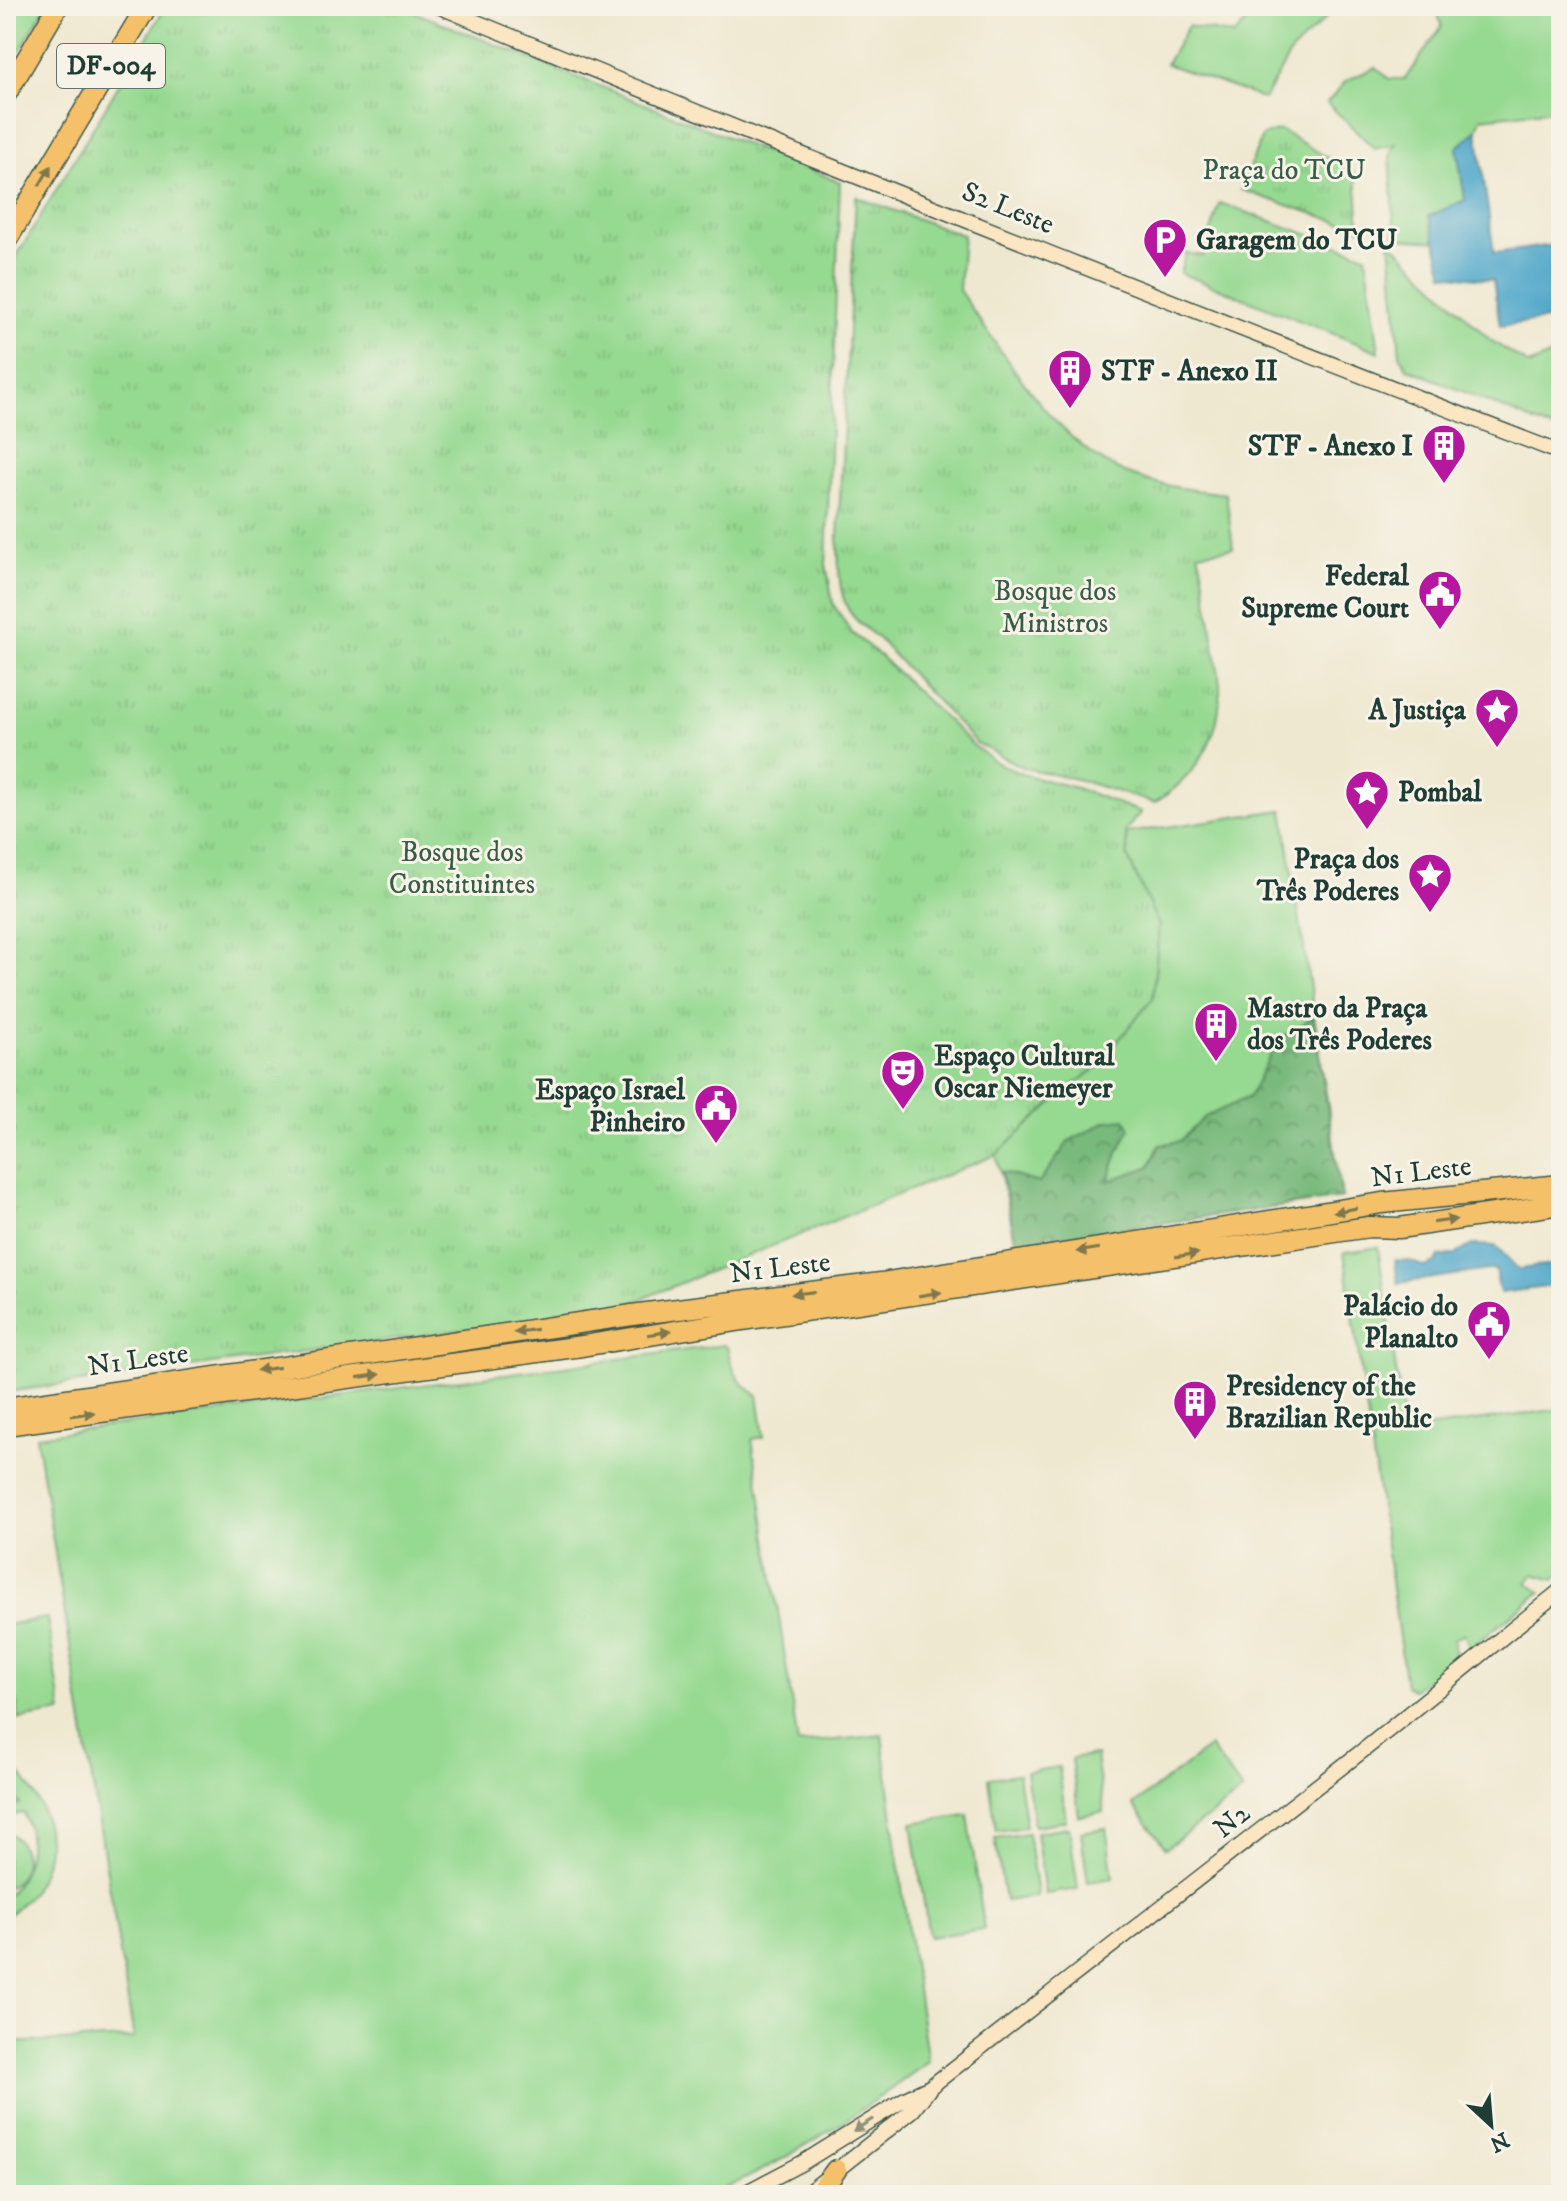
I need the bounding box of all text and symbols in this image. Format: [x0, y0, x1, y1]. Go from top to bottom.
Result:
road number: DF-004 [57, 44, 165, 88]
park label: Praça do TCU [1202, 153, 1366, 188]
one-way arrow [38, 165, 52, 187]
street label: S2 Leste [957, 174, 1059, 242]
parking icon: Garagem do TCU [1141, 216, 1189, 279]
place label: Garagem do TCU [1196, 223, 1397, 258]
building icon: STF - Anexo II [1046, 347, 1094, 410]
place label: STF - Anexo II [1101, 354, 1278, 389]
building icon: STF - Anexo I [1420, 422, 1468, 485]
place label: STF - Anexo I [1248, 429, 1413, 464]
place label: Federal Supreme Court [1241, 559, 1410, 626]
public building icon: Federal Supreme Court [1416, 568, 1464, 631]
park label: Bosque dos Ministros [994, 574, 1116, 641]
place icon: A Justiça [1473, 686, 1521, 749]
place label: A Justiça [1368, 693, 1467, 728]
place icon: Pombal [1343, 768, 1391, 831]
place label: Pombal [1398, 775, 1482, 810]
park label: Bosque dos Constituintes [389, 835, 535, 902]
place label: Praça dos Três Poderes [1256, 842, 1400, 909]
place icon: Praça dos Três Poderes [1406, 851, 1454, 914]
place label: Mastro da Praça dos Três Poderes [1247, 991, 1433, 1058]
building icon: Mastro da Praça dos Três Poderes [1192, 1000, 1240, 1063]
place label: Espaço Cultural Oscar Niemeyer [934, 1039, 1115, 1106]
theatre icon: Espaço Cultural Oscar Niemeyer [879, 1048, 927, 1111]
place label: Espaço Israel Pinheiro [535, 1073, 686, 1140]
public building icon: Espaço Israel Pinheiro [692, 1082, 740, 1145]
street label: N1 Leste [1369, 1148, 1473, 1196]
one-way arrow [1332, 1204, 1357, 1217]
one-way arrow [1433, 1214, 1458, 1227]
street label: N1 Leste [728, 1244, 832, 1292]
one-way arrow [1075, 1245, 1100, 1257]
one-way arrow [1175, 1248, 1200, 1261]
one-way arrow [791, 1287, 816, 1300]
one-way arrow [918, 1287, 943, 1299]
place label: Palácio do Planalto [1343, 1289, 1458, 1356]
public building icon: Palácio do Planalto [1465, 1298, 1513, 1361]
one-way arrow [512, 1325, 537, 1338]
one-way arrow [647, 1327, 672, 1339]
street label: N1 Leste [86, 1336, 190, 1384]
one-way arrow [255, 1364, 280, 1376]
one-way arrow [357, 1369, 382, 1382]
place label: Presidency of the Brazilian Republic [1226, 1369, 1432, 1436]
building icon: Presidency of the Brazilian Republic [1171, 1378, 1219, 1441]
one-way arrow [71, 1407, 96, 1420]
street label: N2 [1207, 1796, 1257, 1846]
north arrow [1451, 2085, 1531, 2165]
one-way arrow [852, 2118, 874, 2132]
text: N [1485, 2126, 1513, 2158]

